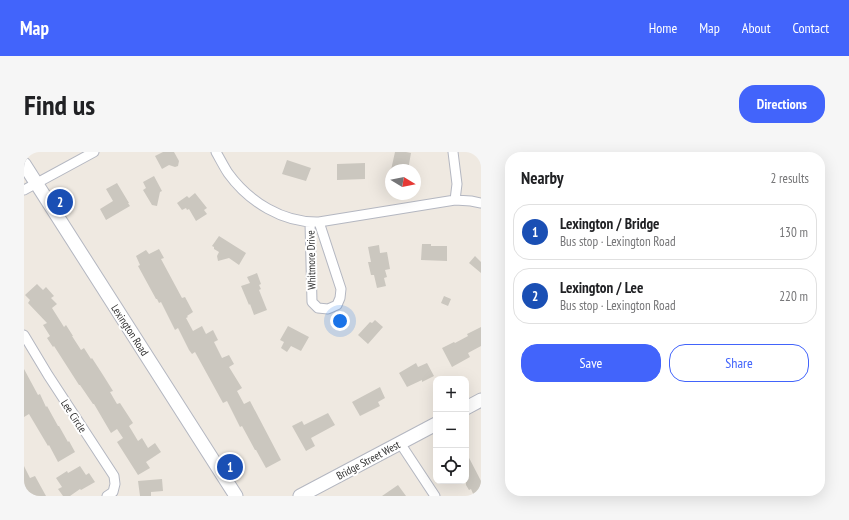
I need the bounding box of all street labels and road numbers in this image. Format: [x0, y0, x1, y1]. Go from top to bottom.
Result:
street label: Whitmore Drive [303, 230, 319, 290]
street label: Lexington Road [108, 302, 152, 359]
street label: Lee Circle [58, 397, 90, 436]
street label: Bridge Street West [334, 437, 402, 483]

